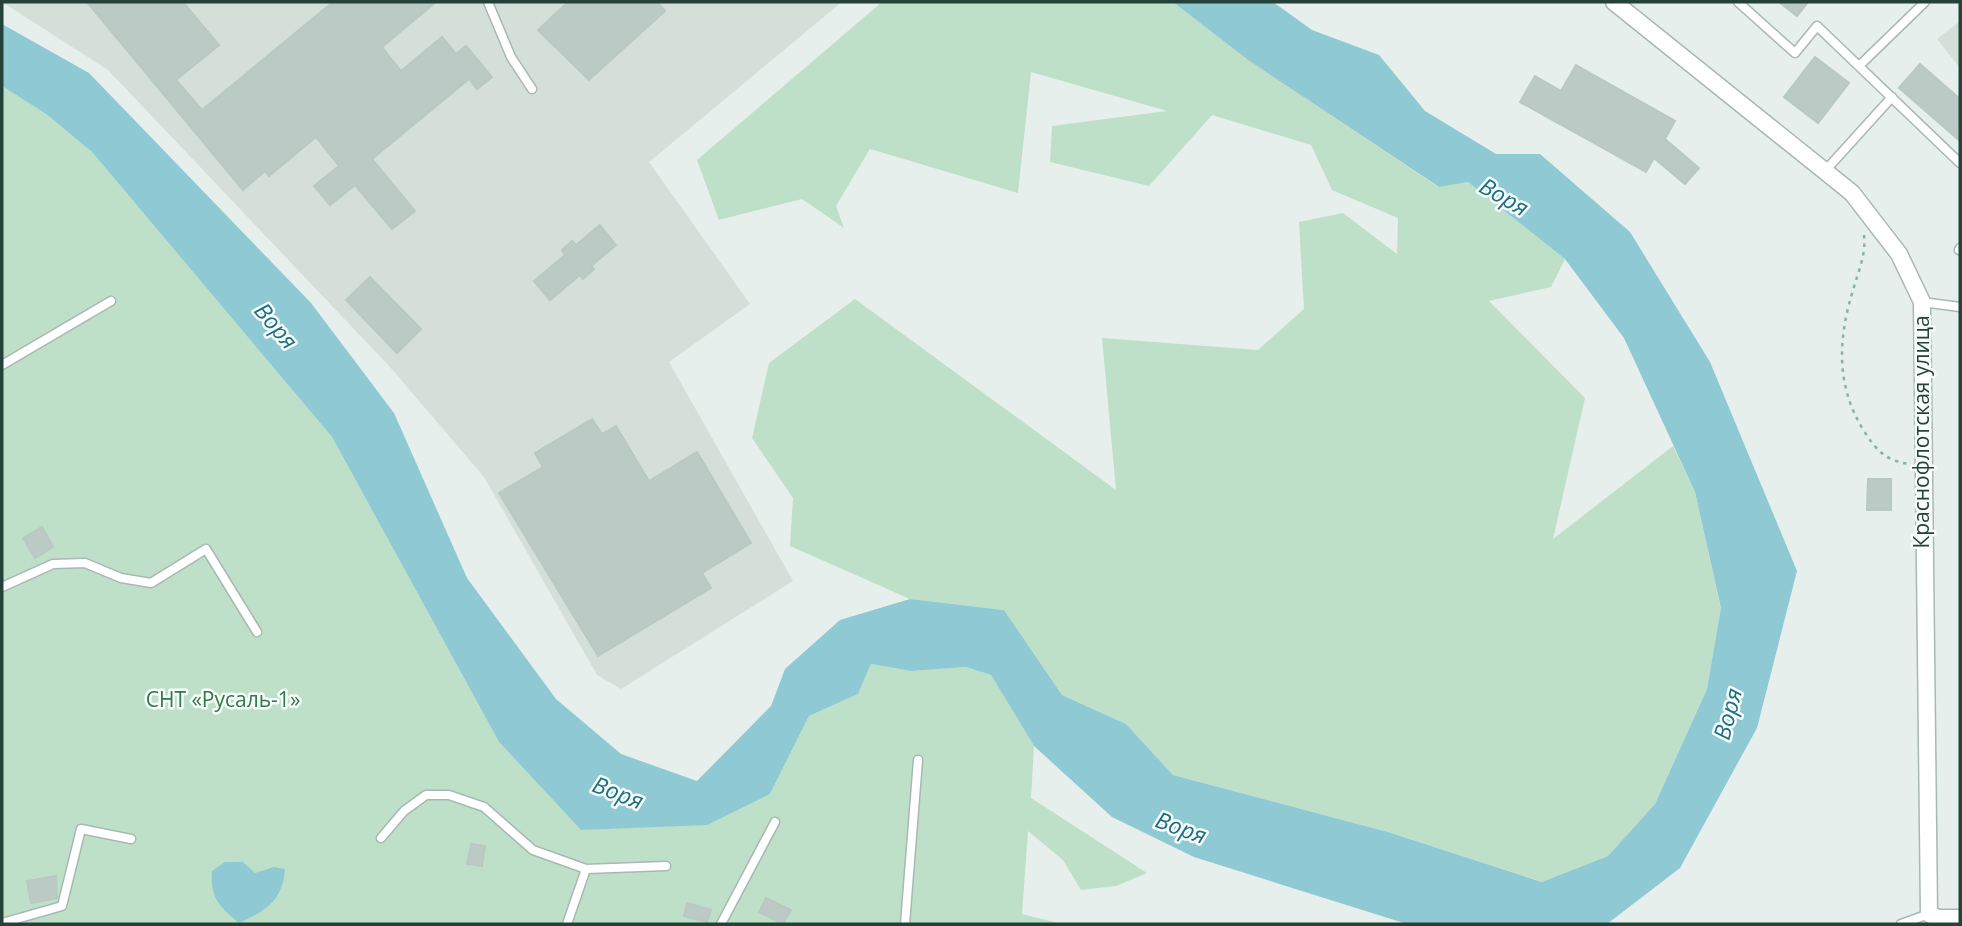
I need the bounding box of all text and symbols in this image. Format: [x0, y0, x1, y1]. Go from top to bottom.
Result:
water label: Воря [1474, 169, 1535, 223]
water label: Воря [248, 295, 306, 356]
street label: Краснофлотская улица [1907, 315, 1935, 549]
water label: Воря [1705, 684, 1749, 743]
park label: СНТ «Русаль-1» [146, 685, 300, 713]
water label: Воря [588, 768, 648, 816]
water label: Воря [1151, 803, 1211, 851]

